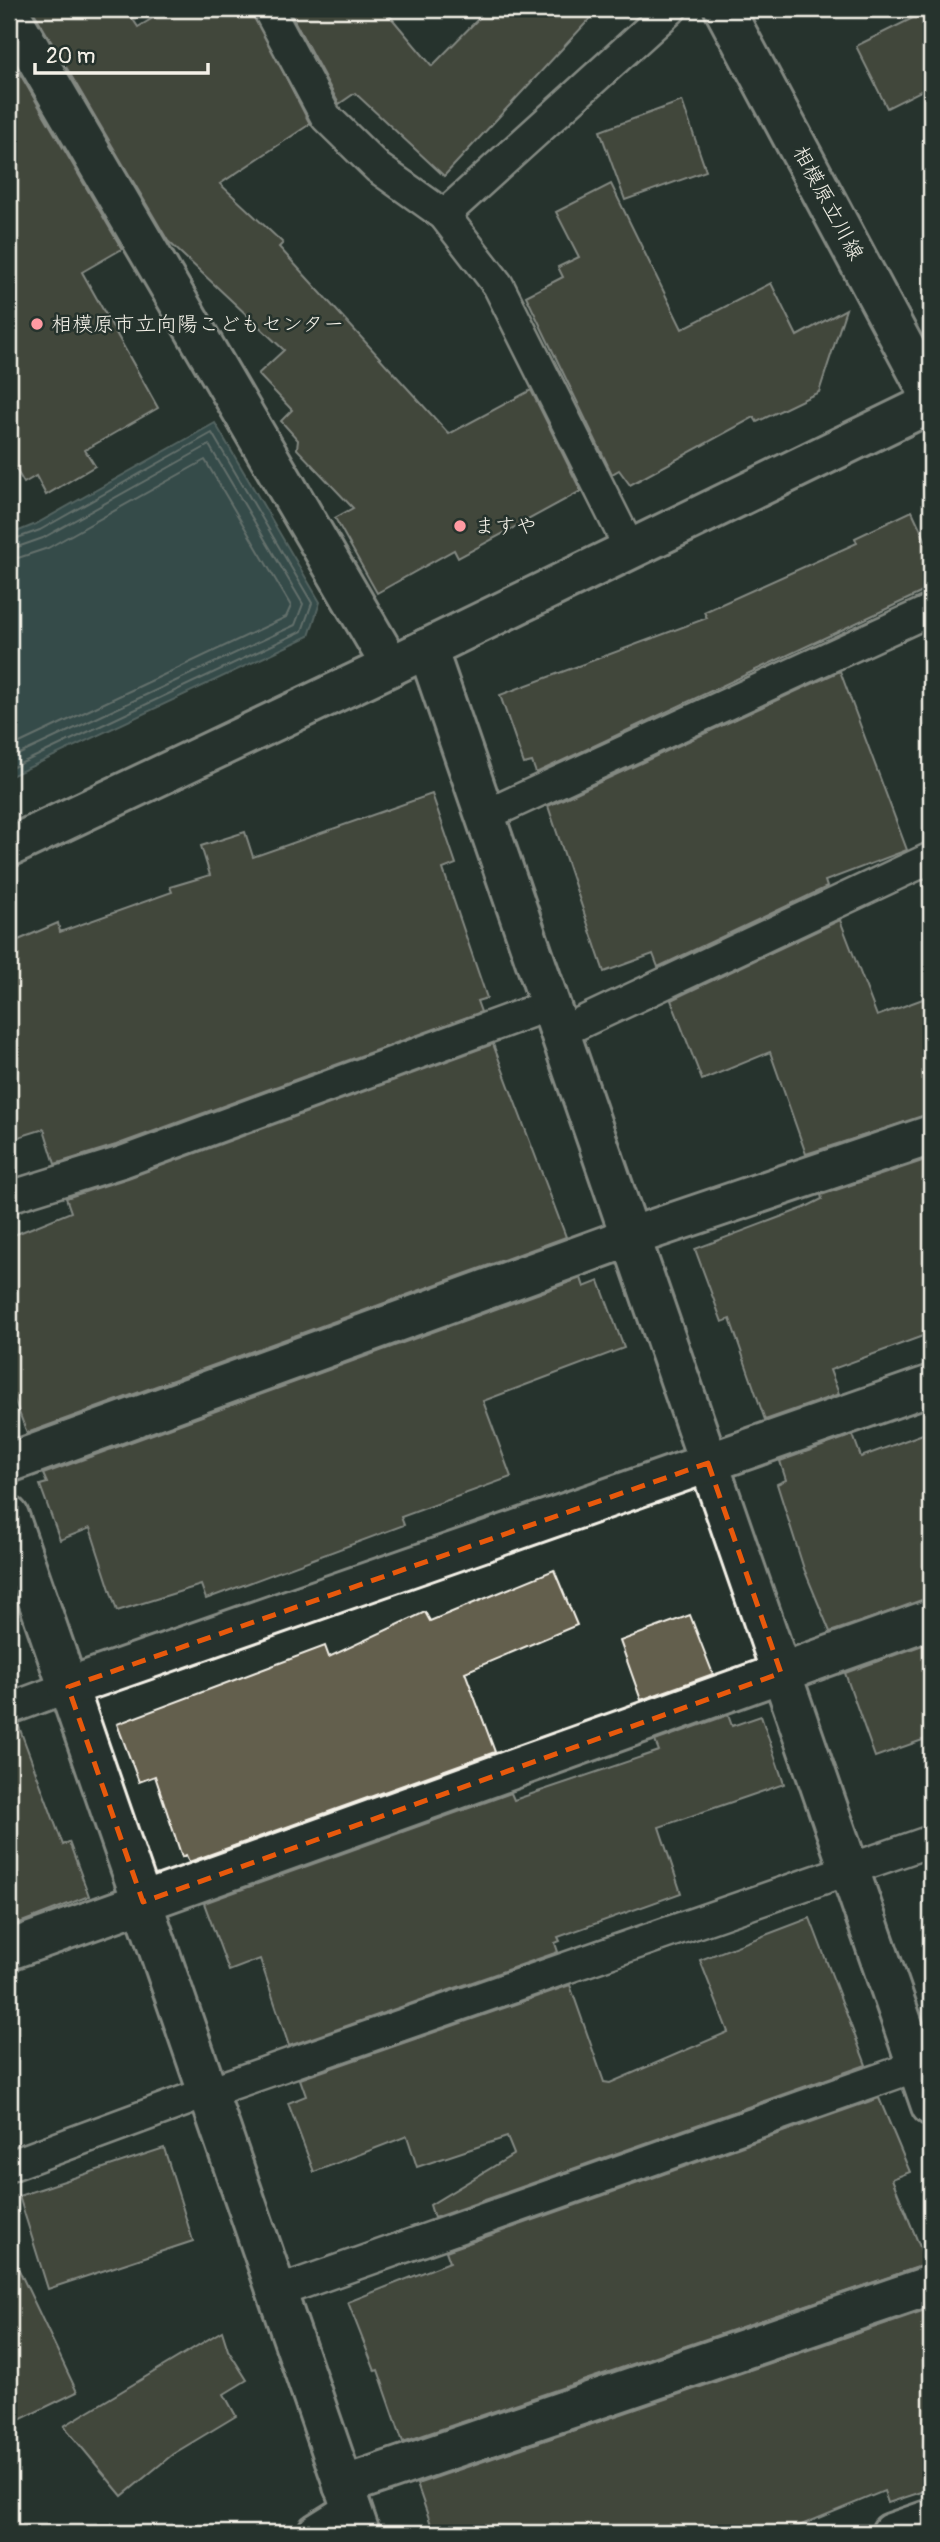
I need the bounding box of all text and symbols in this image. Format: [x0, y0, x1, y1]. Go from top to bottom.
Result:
scale bar [35, 32, 208, 76]
text: 20 m [46, 43, 95, 70]
street label: 相模原立川線 [787, 141, 869, 265]
place label: 相模原市立向陽こどもセンター [51, 311, 344, 338]
marker: 相模原市立向陽こどもセンター [29, 316, 45, 332]
place label: ますや [474, 513, 537, 540]
marker: ますや [452, 518, 468, 534]

